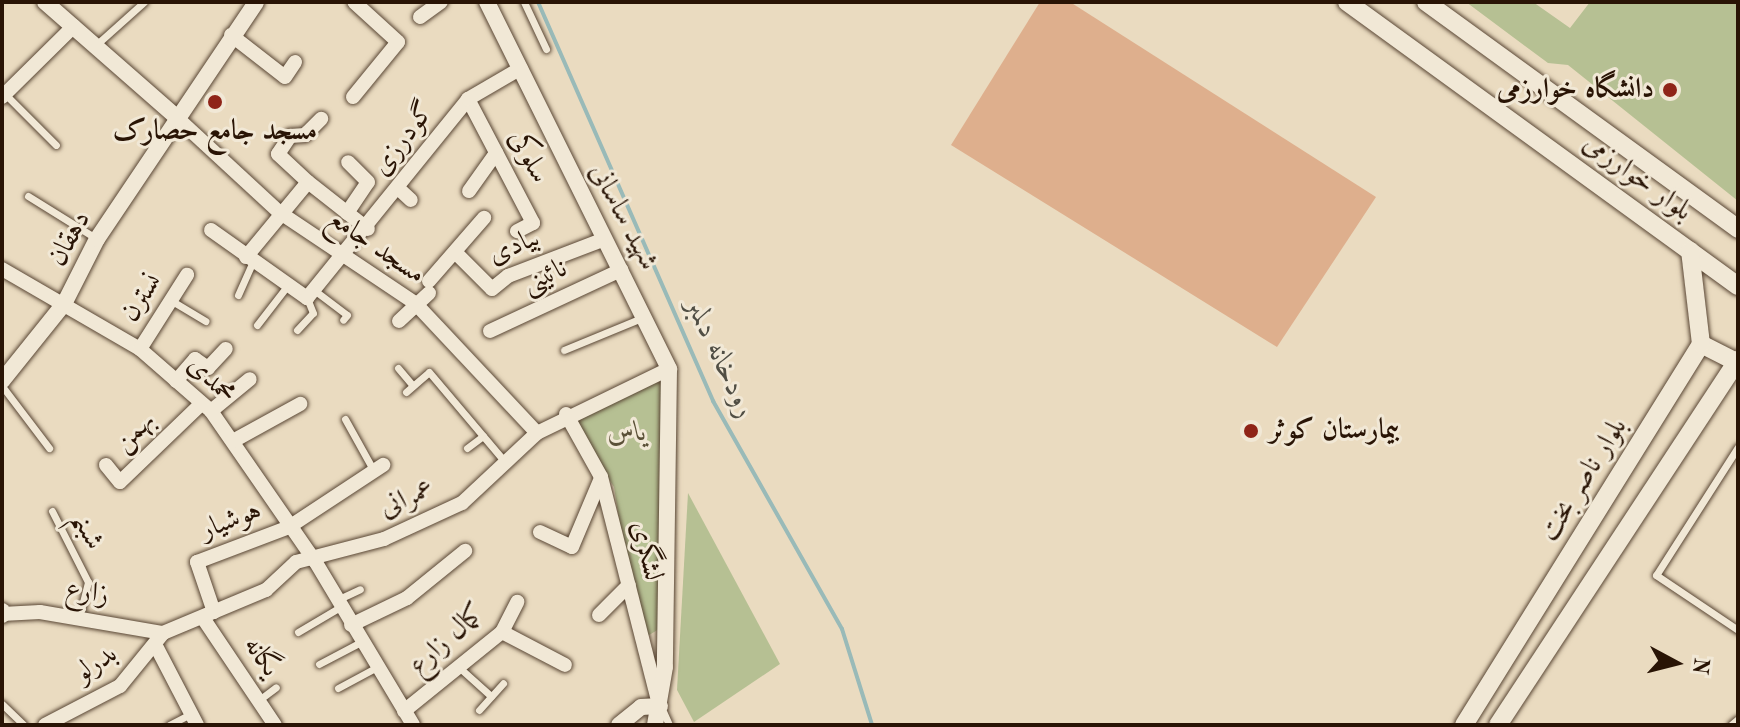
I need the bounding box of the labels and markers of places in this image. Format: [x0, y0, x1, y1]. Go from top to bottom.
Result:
place label: دانشگاه خوارزمی [1497, 73, 1654, 107]
marker: دانشگاه خوارزمی [1661, 81, 1679, 99]
marker: مسجد جامع حصارک [206, 93, 224, 111]
place label: مسجد جامع حصارک [113, 115, 317, 149]
place label: بیمارستان کوثر [1269, 414, 1399, 448]
marker: بیمارستان کوثر [1240, 420, 1262, 442]

